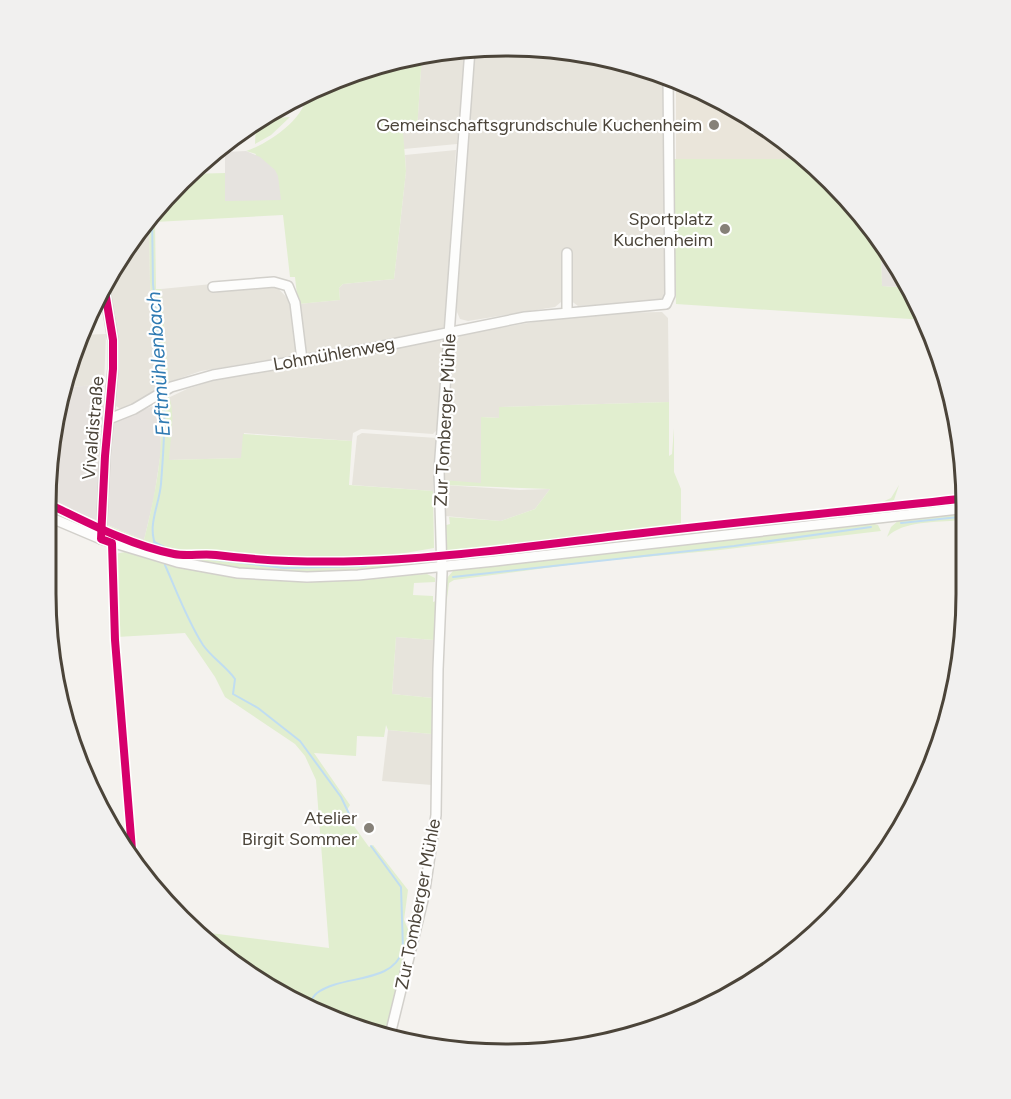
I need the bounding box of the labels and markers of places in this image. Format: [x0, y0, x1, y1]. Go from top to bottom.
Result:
place label: Gemeinschaftsgrundschule Kuchenheim [376, 114, 702, 136]
marker: Gemeinschaftsgrundschule Kuchenheim [707, 118, 721, 132]
place label: Sportplatz Kuchenheim [613, 208, 713, 251]
marker: Sportplatz Kuchenheim [718, 222, 732, 236]
place label: Atelier Birgit Sommer [242, 807, 357, 850]
marker: Atelier Birgit Sommer [362, 821, 376, 835]

